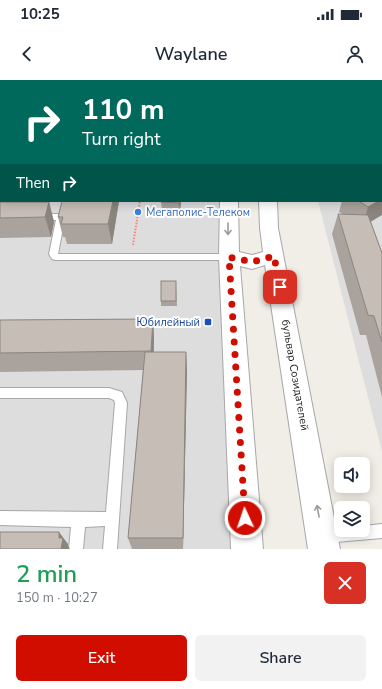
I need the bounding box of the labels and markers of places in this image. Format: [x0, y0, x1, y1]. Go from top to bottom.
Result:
place label: Мегаполис-Телеком [146, 205, 250, 220]
marker: Мегаполис-Телеком [133, 207, 143, 217]
pin [263, 270, 297, 304]
place label: Юбилейный [137, 315, 200, 330]
marker: Юбилейный [203, 317, 213, 327]

